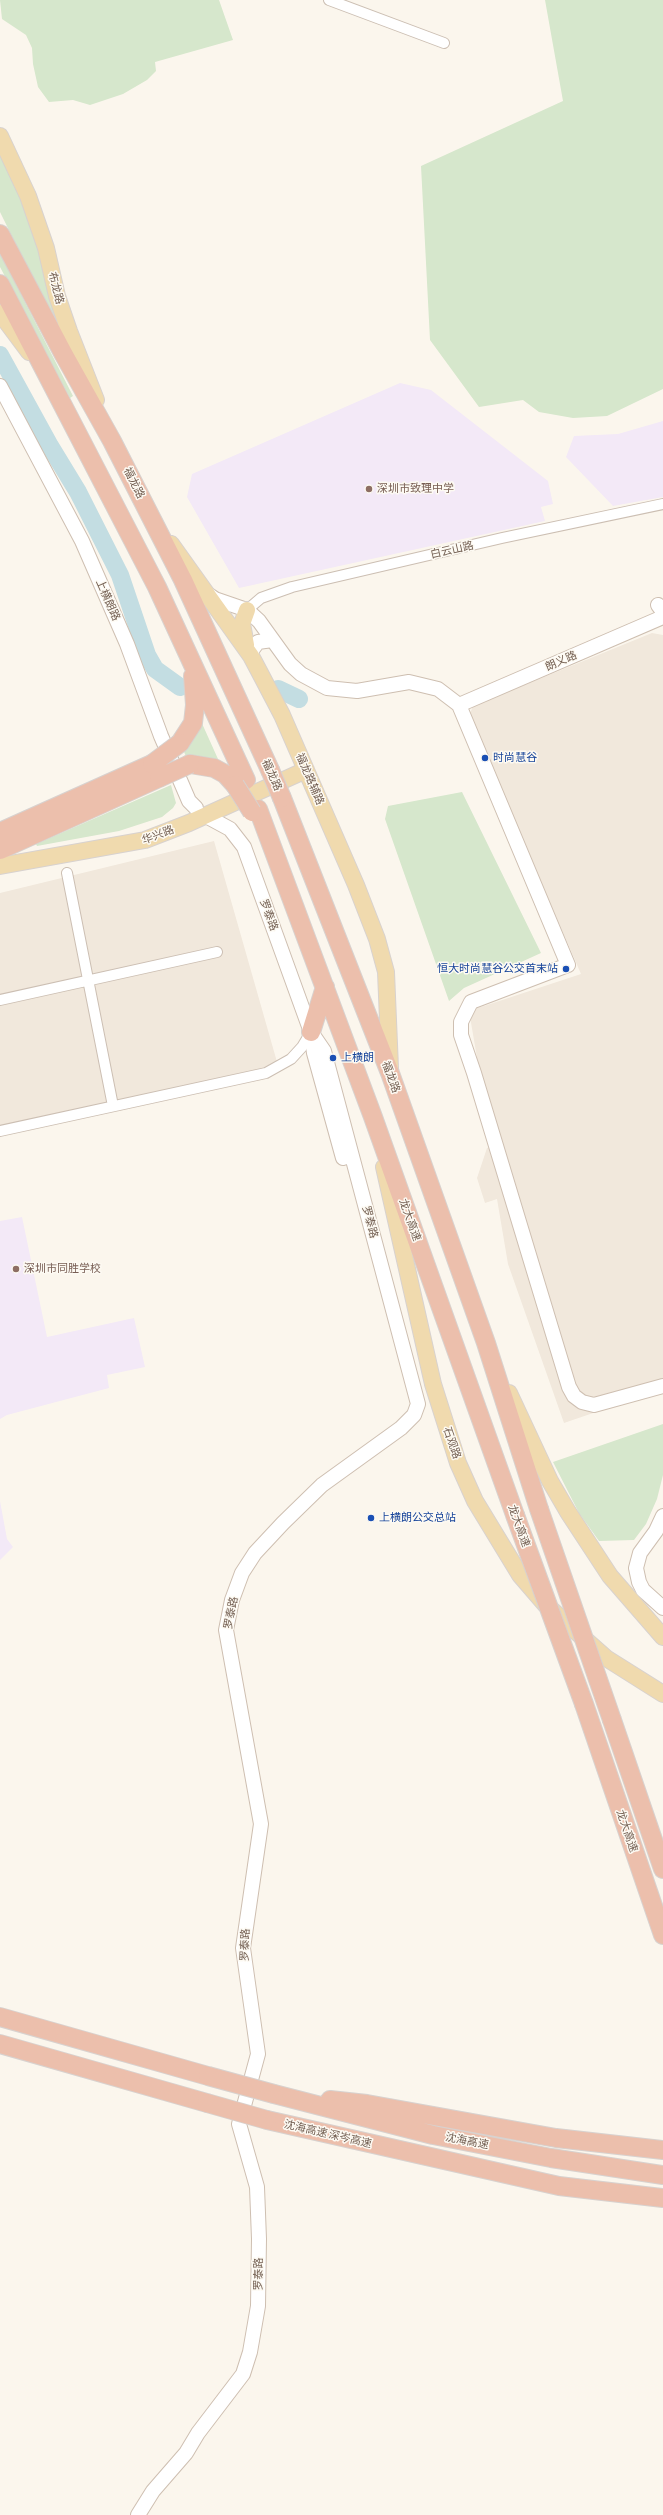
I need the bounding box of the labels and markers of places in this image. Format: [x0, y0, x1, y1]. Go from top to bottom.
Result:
place label: 深圳市致理中学 [377, 482, 454, 496]
marker: 深圳市致理中学 [364, 484, 374, 494]
place label: 时尚慧谷 [493, 751, 537, 765]
marker: 时尚慧谷 [480, 753, 490, 763]
place label: 恒大时尚慧谷公交首末站 [437, 962, 558, 976]
marker: 恒大时尚慧谷公交首末站 [561, 964, 571, 974]
place label: 上横朗 [341, 1051, 374, 1065]
marker: 上横朗 [328, 1053, 338, 1063]
place label: 深圳市同胜学校 [24, 1262, 101, 1276]
marker: 深圳市同胜学校 [11, 1264, 21, 1274]
place label: 上横朗公交总站 [379, 1511, 456, 1525]
marker: 上横朗公交总站 [366, 1513, 376, 1523]

